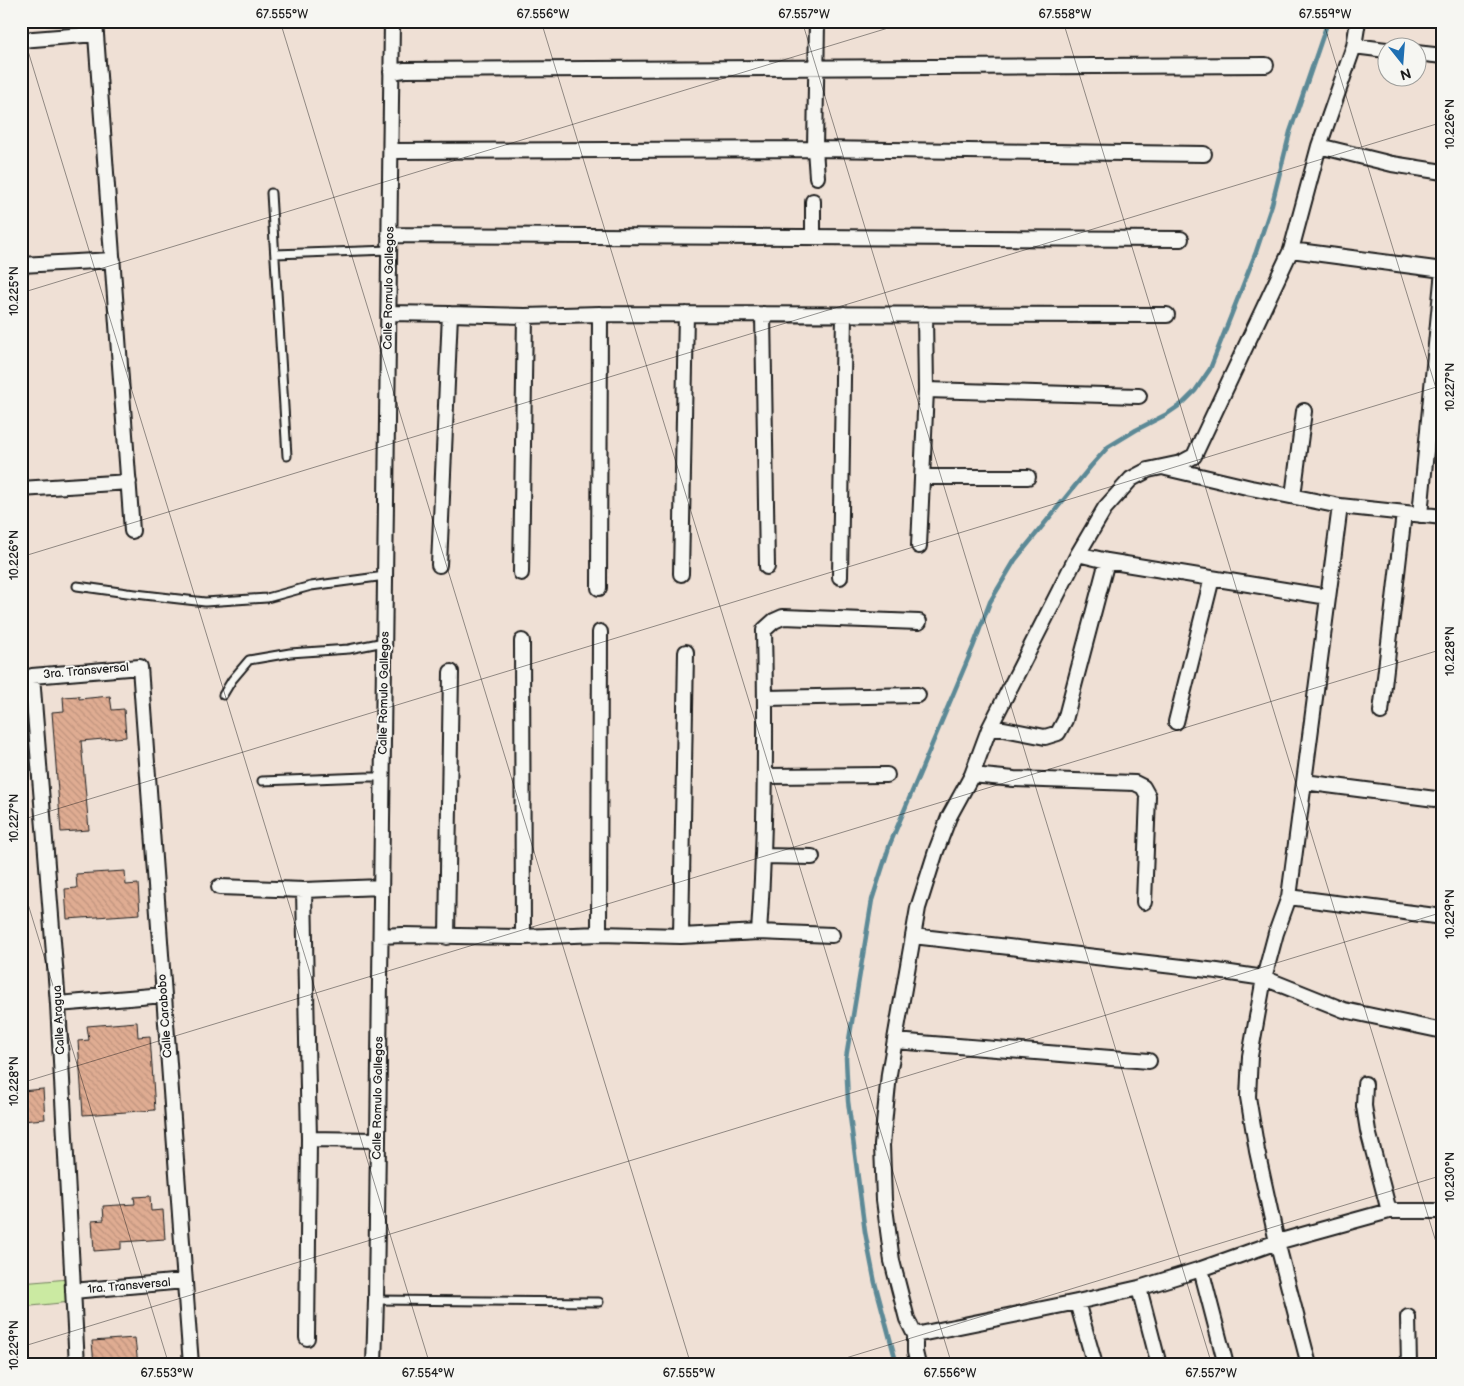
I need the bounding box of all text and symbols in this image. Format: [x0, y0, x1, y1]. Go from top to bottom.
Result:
text: 67.555°W [256, 7, 308, 22]
text: 67.556°W [517, 7, 570, 22]
text: 67.557°W [778, 7, 830, 22]
text: 67.558°W [1039, 7, 1091, 22]
text: 67.559°W [1299, 7, 1351, 22]
north arrow [1376, 38, 1426, 88]
text: N [1398, 64, 1413, 84]
text: 10.226°N [1443, 99, 1458, 149]
street label: Calle Romulo Gallegos [380, 226, 398, 350]
text: 10.225°N [7, 266, 22, 316]
text: 10.227°N [1443, 363, 1458, 411]
text: 10.226°N [7, 530, 22, 580]
text: 10.228°N [1443, 626, 1458, 676]
street label: Calle Romulo Gallegos [375, 631, 393, 755]
street label: 3ra. Transversal [42, 660, 130, 682]
text: 10.227°N [7, 794, 22, 842]
text: 10.229°N [1443, 889, 1458, 939]
street label: Calle Carabobo [155, 973, 175, 1059]
street label: Calle Aragua [50, 985, 68, 1055]
street label: Calle Romulo Gallegos [369, 1036, 387, 1160]
text: 10.228°N [7, 1056, 22, 1106]
text: 10.230°N [1443, 1152, 1458, 1202]
street label: 1ra. Transversal [87, 1275, 171, 1297]
text: 10.229°N [7, 1320, 22, 1370]
text: 67.553°W [141, 1366, 194, 1381]
text: 67.554°W [402, 1366, 454, 1381]
text: 67.555°W [663, 1366, 715, 1381]
text: 67.556°W [924, 1366, 977, 1381]
text: 67.557°W [1185, 1366, 1237, 1381]

